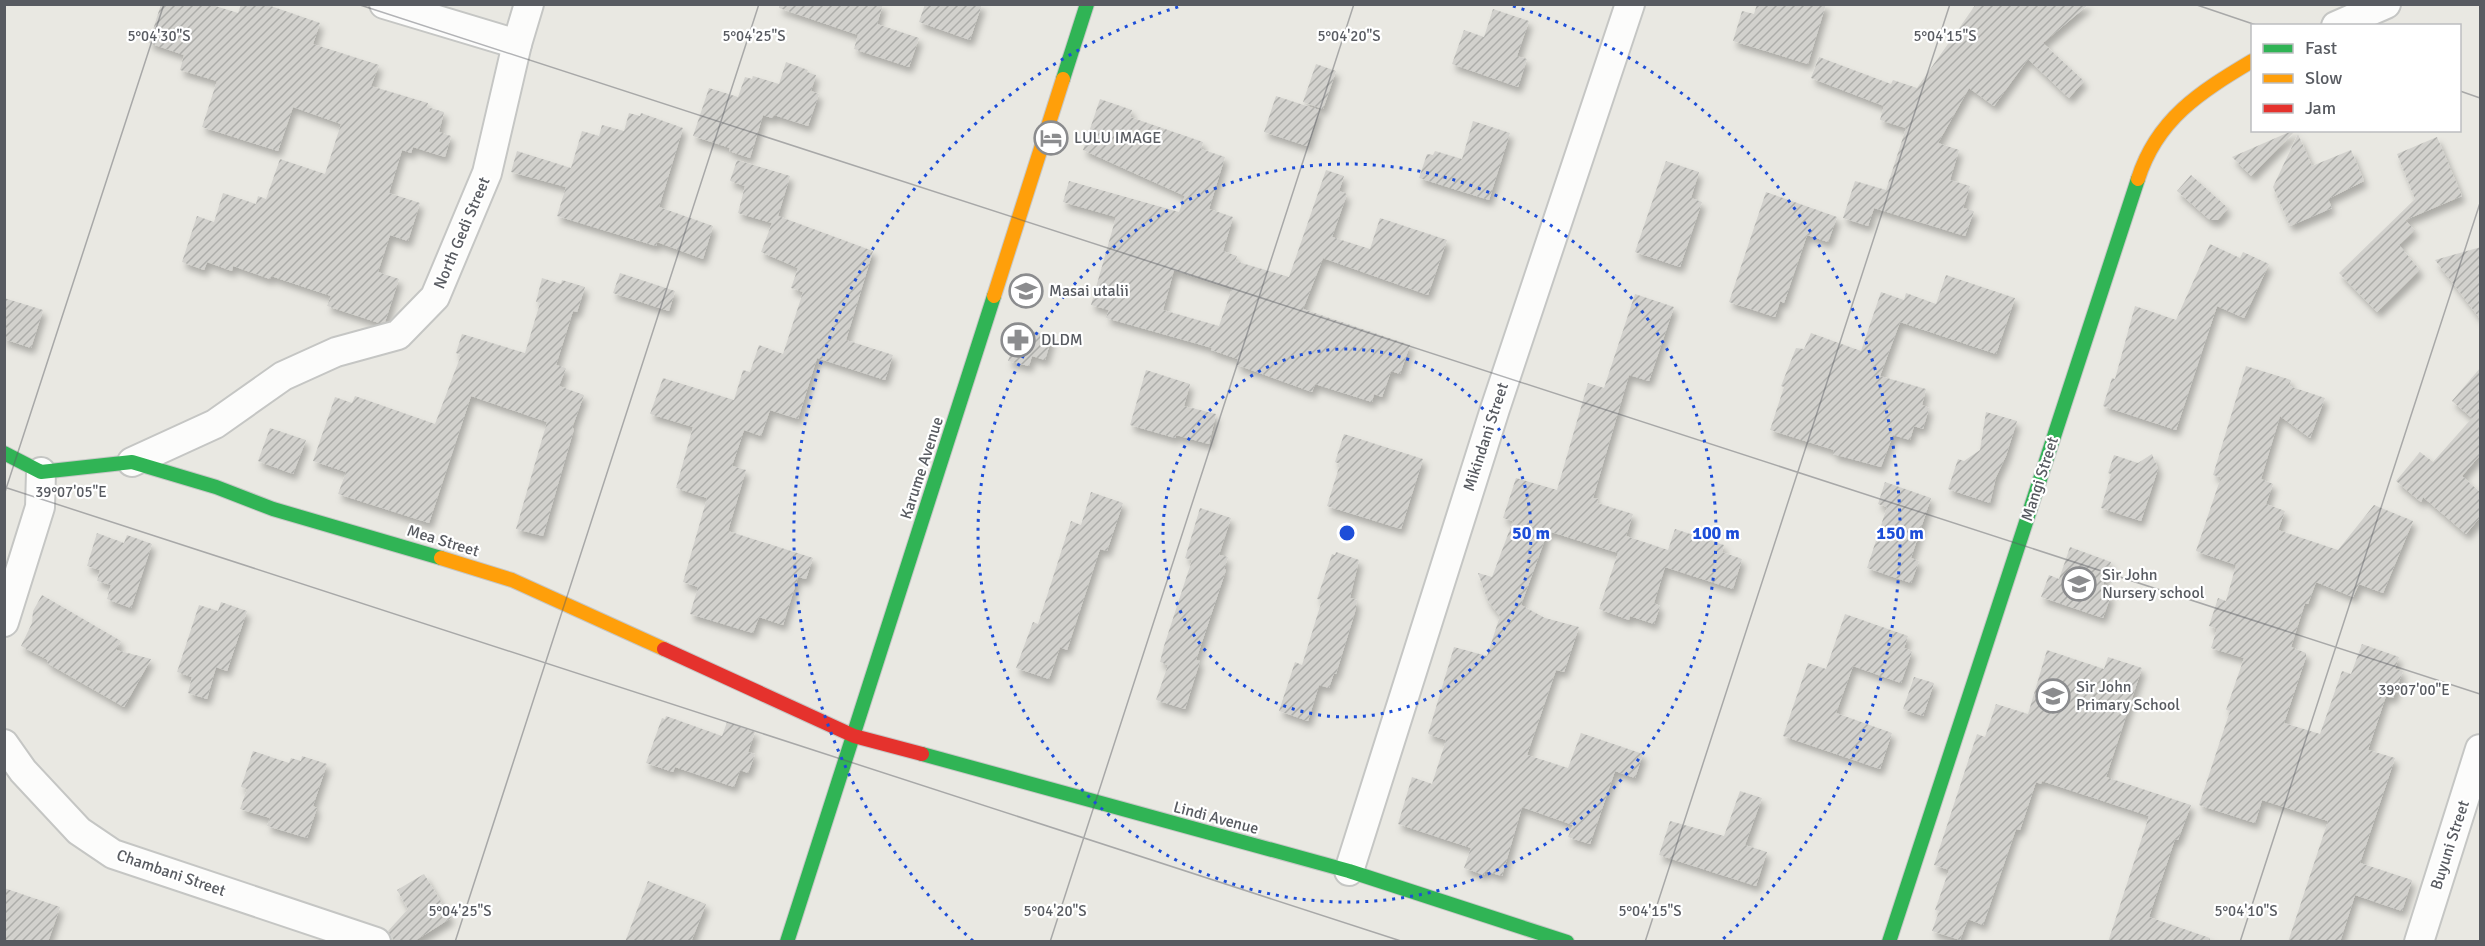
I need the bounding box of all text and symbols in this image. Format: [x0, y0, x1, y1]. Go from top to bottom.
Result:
legend [2251, 24, 2461, 132]
text: 5°04'30"S [127, 27, 191, 45]
text: 5°04'25"S [722, 27, 786, 45]
text: 5°04'20"S [1317, 27, 1381, 45]
text: 5°04'15"S [1913, 27, 1977, 45]
text: Fast [2305, 37, 2337, 59]
text: Slow [2305, 67, 2342, 89]
text: Jam [2305, 97, 2336, 119]
hotel icon: LULU IMAGE [1033, 120, 1069, 156]
place label: LULU IMAGE [1074, 128, 1161, 148]
street label: North Gedi Street [429, 174, 495, 292]
school or university icon: Masai utalii [1008, 273, 1044, 309]
place label: Masai utalii [1049, 281, 1129, 301]
pharmacy icon: DLDM [1000, 322, 1036, 358]
place label: DLDM [1041, 330, 1083, 350]
street label: Mikindani Street [1459, 380, 1513, 494]
street label: Karume Avenue [896, 414, 948, 522]
street label: Mangi Street [2017, 434, 2063, 524]
text: 39°07'05"E [35, 483, 107, 501]
street label: Mea Street [405, 521, 482, 562]
text: 50 m [1512, 522, 1550, 544]
text: 100 m [1692, 522, 1740, 544]
text: 150 m [1876, 522, 1924, 544]
centre of rings [1337, 523, 1357, 543]
place label: Sir John Nursery school [2102, 565, 2205, 603]
school or university icon: Sir John Nursery school [2061, 566, 2097, 602]
place label: Sir John Primary School [2076, 677, 2180, 715]
school or university icon: Sir John Primary School [2035, 678, 2071, 714]
text: 39°07'00"E [2378, 681, 2450, 699]
street label: Lindi Avenue [1171, 797, 1261, 839]
street label: Buyuni Street [2426, 797, 2474, 892]
street label: Chambani Street [114, 845, 229, 901]
text: 5°04'25"S [428, 902, 492, 920]
text: 5°04'20"S [1023, 902, 1087, 920]
text: 5°04'15"S [1618, 902, 1682, 920]
text: 5°04'10"S [2214, 902, 2278, 920]

